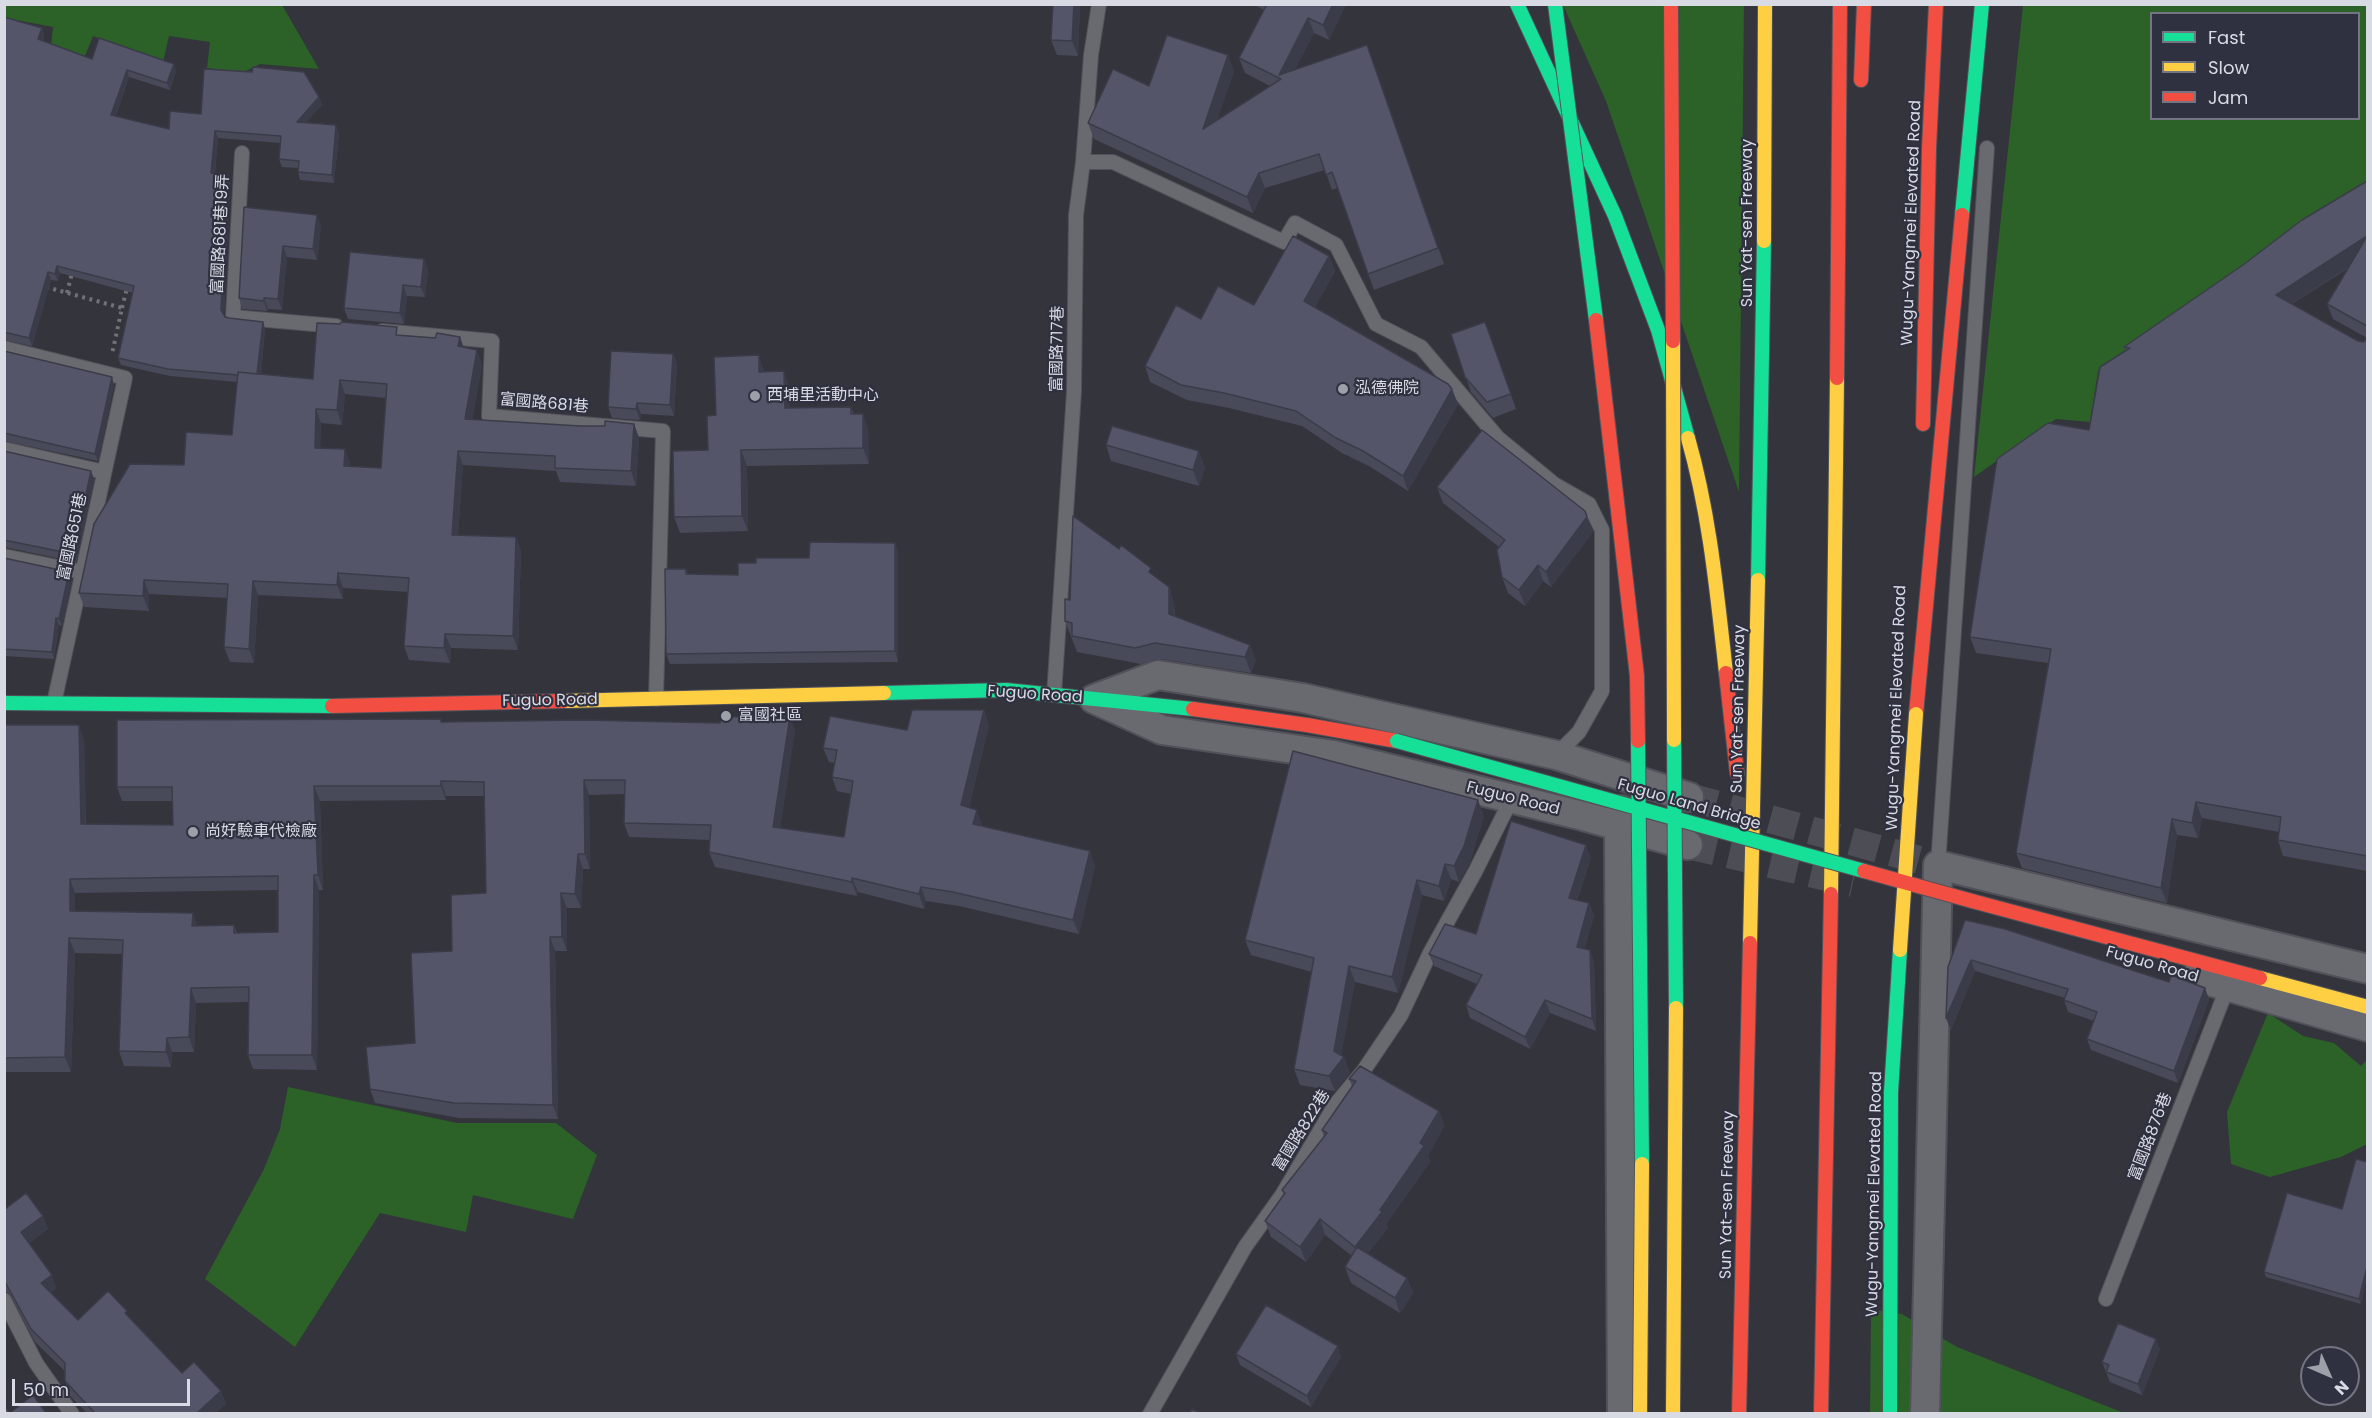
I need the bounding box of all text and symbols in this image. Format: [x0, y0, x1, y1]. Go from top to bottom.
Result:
legend [2150, 12, 2360, 120]
text: Fast [2208, 25, 2245, 50]
text: Slow [2208, 55, 2249, 80]
text: Jam [2208, 85, 2248, 110]
street label: Wugu-Yangmei Elevated Road [1898, 100, 1926, 346]
street label: Sun Yat-sen Freeway [1738, 139, 1758, 307]
street label: 富國路681巷19弄 [208, 173, 234, 295]
street label: 富國路717巷 [1048, 306, 1068, 392]
place label: 泓德佛院 [1355, 379, 1419, 399]
marker: 泓德佛院 [1336, 382, 1350, 396]
place label: 西埔里活動中心 [767, 386, 879, 406]
marker: 西埔里活動中心 [748, 389, 762, 403]
street label: 富國路681巷 [499, 391, 589, 417]
street label: 富國路651巷 [54, 491, 92, 583]
street label: Wugu-Yangmei Elevated Road [1883, 585, 1911, 831]
street label: Sun Yat-sen Freeway [1728, 625, 1750, 793]
street label: Fuguo Road [987, 682, 1083, 708]
street label: Fuguo Road [502, 691, 598, 711]
place label: 富國社區 [738, 706, 802, 726]
marker: 富國社區 [719, 709, 733, 723]
street label: Fuguo Land Bridge [1615, 775, 1763, 835]
street label: Fuguo Road [1464, 778, 1562, 820]
place label: 尚好驗車代檢廠 [205, 822, 317, 842]
marker: 尚好驗車代檢廠 [186, 825, 200, 839]
street label: Fuguo Road [2103, 943, 2201, 987]
street label: Wugu-Yangmei Elevated Road [1863, 1071, 1887, 1317]
street label: 富國路822巷 [1269, 1087, 1335, 1175]
street label: 富國路876巷 [2125, 1090, 2177, 1184]
street label: Sun Yat-sen Freeway [1717, 1111, 1739, 1279]
north arrow [2300, 1346, 2360, 1406]
scale bar [15, 1367, 194, 1405]
text: N [2329, 1375, 2354, 1400]
text: 50 m [23, 1377, 69, 1402]

